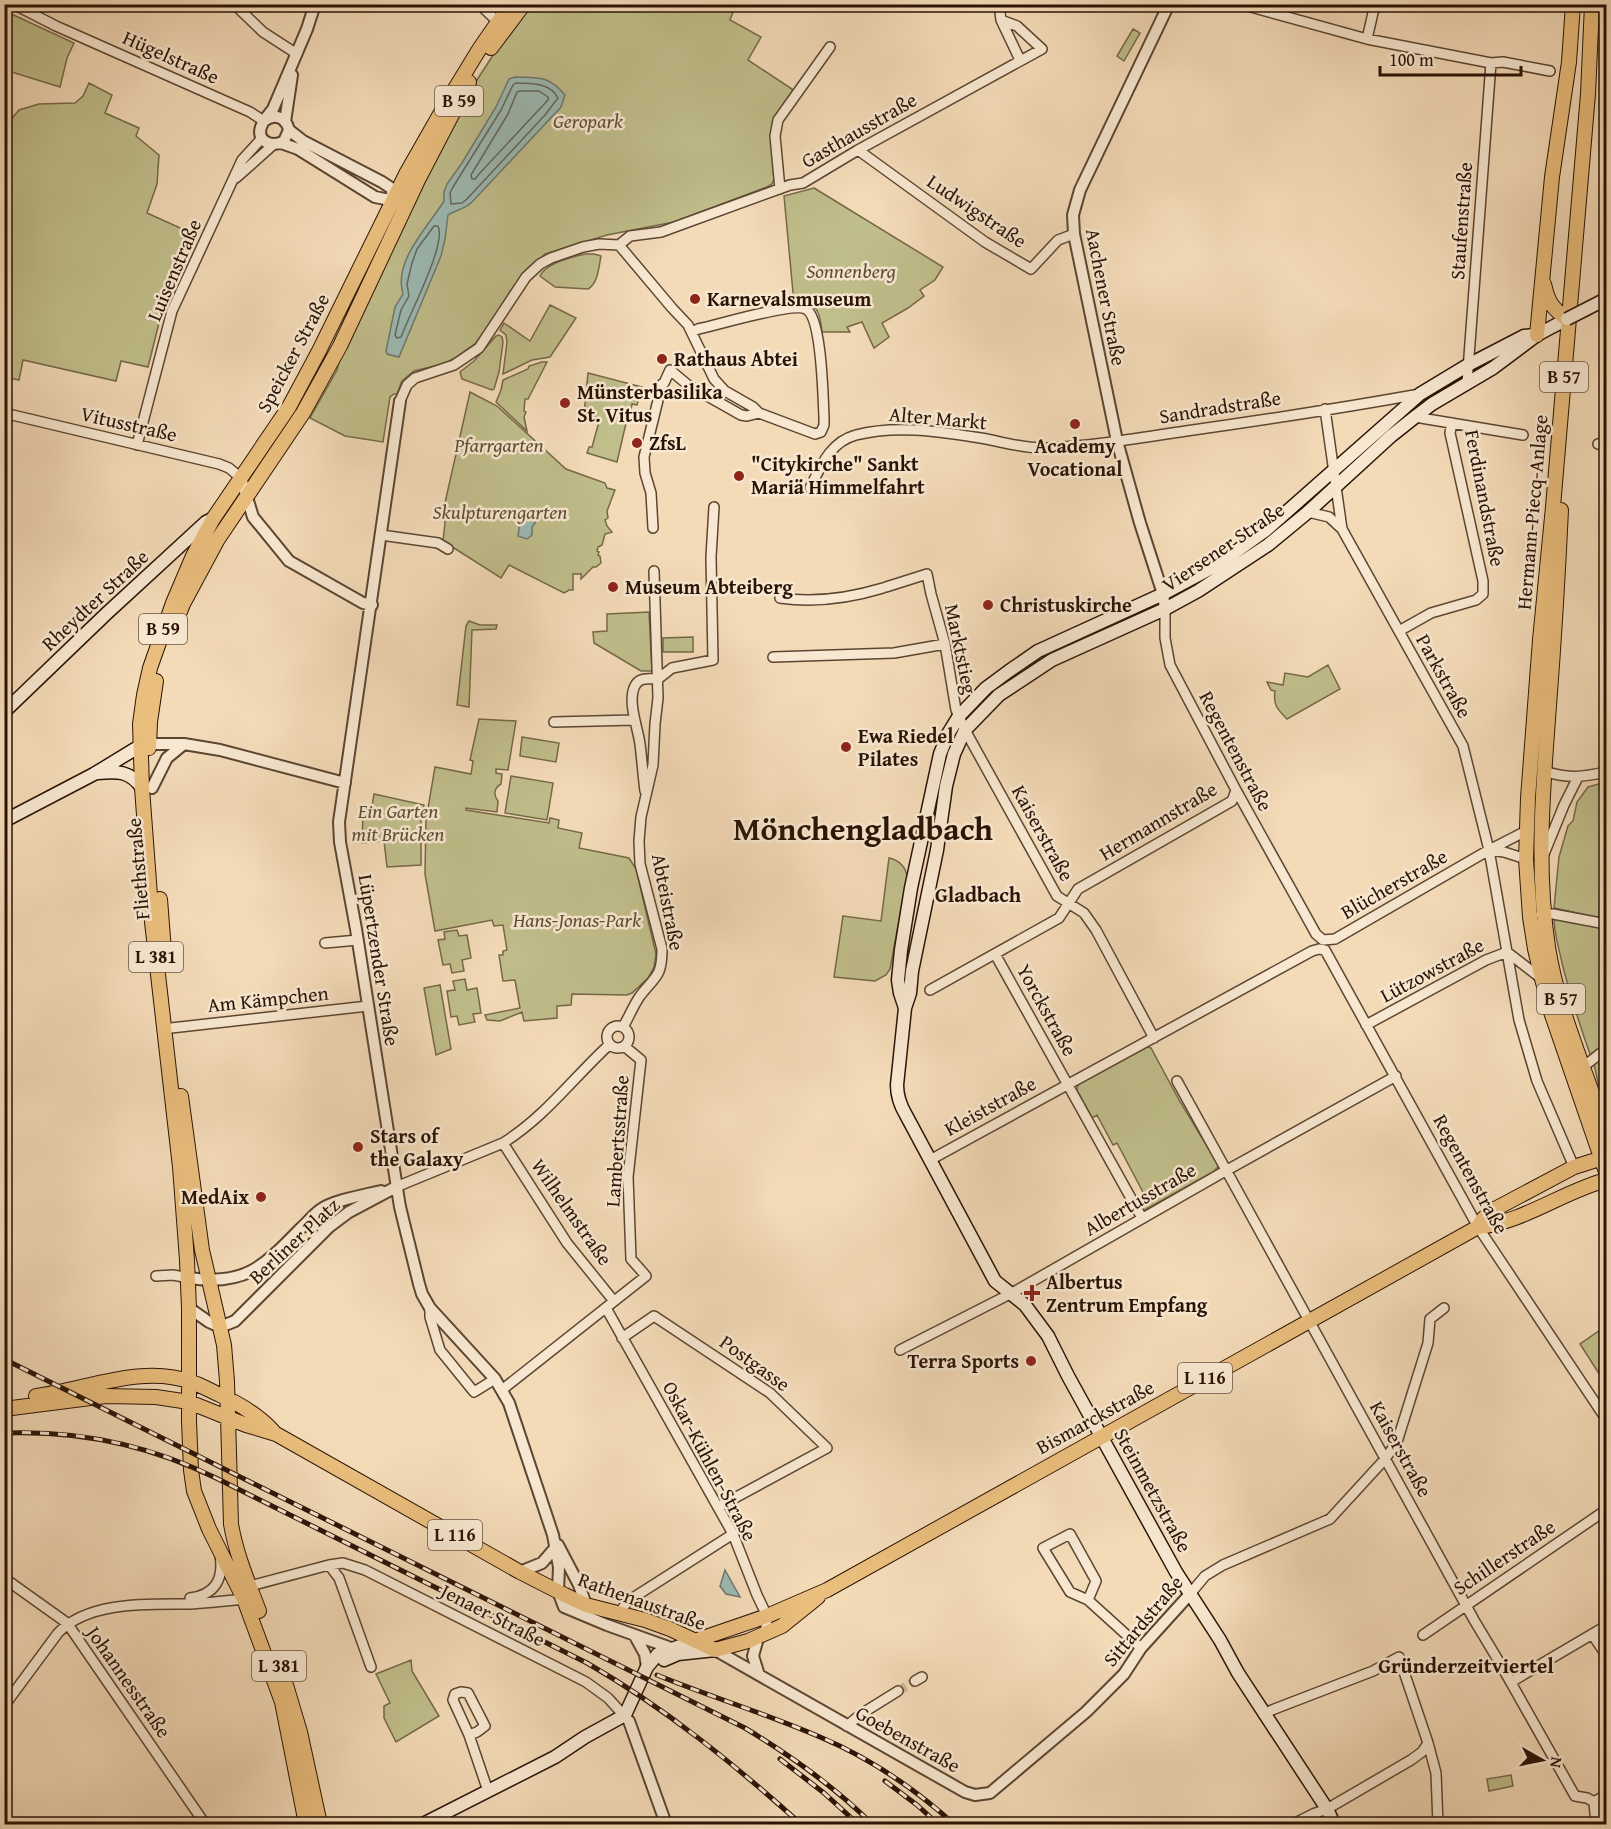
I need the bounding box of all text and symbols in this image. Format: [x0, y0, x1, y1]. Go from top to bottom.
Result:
street label: Hügelstraße [118, 22, 224, 91]
scale bar [1380, 39, 1521, 77]
text: 100 m [1389, 46, 1434, 73]
street label: Gasthausstraße [796, 85, 922, 174]
road number: B 59 [435, 86, 483, 116]
park label: Geropark [553, 106, 624, 135]
street label: Staufenstraße [1442, 161, 1479, 281]
street label: Ludwigstraße [922, 167, 1033, 255]
street label: Luisenstraße [139, 214, 208, 325]
street label: Aachener Straße [1079, 226, 1134, 368]
park label: Sonnenberg [806, 256, 896, 285]
place label: Karnevalsmuseum [707, 284, 871, 313]
street label: Speicker Straße [249, 288, 336, 418]
marker: Karnevalsmuseum [688, 292, 702, 306]
place label: Rathaus Abtei [674, 344, 798, 373]
marker: Rathaus Abtei [655, 352, 669, 366]
road number: B 57 [1540, 362, 1588, 392]
place label: Münsterbasilika St. Vitus [577, 377, 723, 429]
street label: Sandradstraße [1157, 383, 1283, 430]
marker: Münsterbasilika St. Vitus [558, 396, 572, 410]
street label: Vitusstraße [78, 398, 180, 449]
street label: Alter Markt [888, 399, 988, 436]
street label: Hermann-Piecq-Anlage [1509, 413, 1554, 611]
marker: Academy Vocational [1068, 417, 1082, 431]
street label: Ferdinandstraße [1458, 427, 1513, 569]
place label: ZfsL [649, 428, 687, 457]
park label: Pfarrgarten [453, 430, 544, 459]
place label: Academy Vocational [1027, 431, 1123, 483]
marker: ZfsL [630, 436, 644, 450]
place label: "Citykirche" Sankt Mariä Himmelfahrt [751, 449, 925, 501]
marker: "Citykirche" Sankt Mariä Himmelfahrt [732, 469, 746, 483]
street label: Viersener Straße [1156, 495, 1290, 598]
park label: Skulpturengarten [433, 497, 567, 526]
street label: Rheydter Straße [35, 542, 155, 657]
place label: Museum Abteiberg [625, 572, 793, 601]
marker: Museum Abteiberg [606, 580, 620, 594]
place label: Christuskirche [1000, 590, 1132, 619]
marker: Christuskirche [981, 598, 995, 612]
street label: Marktstieg [938, 601, 985, 697]
road number: B 59 [139, 614, 187, 644]
street label: Parkstraße [1409, 628, 1479, 723]
street label: Regentenstraße [1192, 685, 1280, 816]
place label: Ewa Riedel Pilates [858, 721, 953, 773]
marker: Ewa Riedel Pilates [839, 740, 853, 754]
street label: Hermannstraße [1093, 774, 1222, 867]
street label: Kaiserstraße [1005, 779, 1082, 886]
park label: Ein Garten mit Brücken [352, 796, 444, 848]
district label: Mönchengladbach [733, 805, 993, 852]
street label: Fliethstraße [119, 817, 156, 921]
street label: Blücherstraße [1335, 841, 1452, 926]
street label: Abteistraße [645, 851, 692, 953]
street label: Lüpertzender Straße [352, 872, 407, 1048]
district label: Gladbach [935, 879, 1022, 910]
park label: Hans-Jonas-Park [512, 905, 642, 934]
street label: Lützowstraße [1375, 930, 1489, 1009]
road number: L 381 [129, 942, 183, 972]
street label: Yorckstraße [1010, 958, 1085, 1061]
street label: Am Kämpchen [206, 978, 330, 1019]
road number: B 57 [1537, 984, 1585, 1014]
street label: Kleiststraße [939, 1068, 1041, 1143]
street label: Lambertsstraße [597, 1074, 636, 1208]
street label: Regentenstraße [1427, 1109, 1516, 1239]
place label: Stars of the Galaxy [370, 1121, 464, 1173]
marker: Stars of the Galaxy [351, 1140, 365, 1154]
street label: Wilhelmstraße [525, 1152, 620, 1271]
street label: Albertusstraße [1078, 1155, 1201, 1242]
place label: MedAix [181, 1182, 249, 1211]
marker: MedAix [254, 1190, 268, 1204]
street label: Berliner Platz [242, 1191, 346, 1290]
place label: Albertus Zentrum Empfang [1046, 1267, 1208, 1319]
marker: Albertus Zentrum Empfang [1023, 1284, 1041, 1302]
street label: Postgasse [714, 1327, 796, 1398]
place label: Terra Sports [907, 1346, 1019, 1375]
marker: Terra Sports [1024, 1354, 1038, 1368]
road number: L 116 [1178, 1363, 1232, 1393]
street label: Bismarckstraße [1030, 1372, 1159, 1461]
street label: Oskar-Kühlen-Straße [656, 1376, 765, 1546]
street label: Kaiserstraße [1363, 1395, 1440, 1502]
street label: Steinmetzstraße [1107, 1422, 1200, 1557]
street label: Schillerstraße [1447, 1512, 1561, 1602]
road number: L 116 [428, 1520, 482, 1550]
street label: Rathenaustraße [574, 1564, 710, 1637]
street label: Sittardstraße [1096, 1569, 1189, 1673]
street label: Jenaer Straße [433, 1574, 551, 1653]
street label: Johannesstraße [78, 1617, 179, 1744]
district label: Gründerzeitviertel [1378, 1650, 1554, 1681]
road number: L 381 [252, 1651, 306, 1681]
street label: Goebenstraße [850, 1698, 966, 1779]
north arrow [1512, 1730, 1572, 1790]
text: N [1544, 1755, 1570, 1770]

